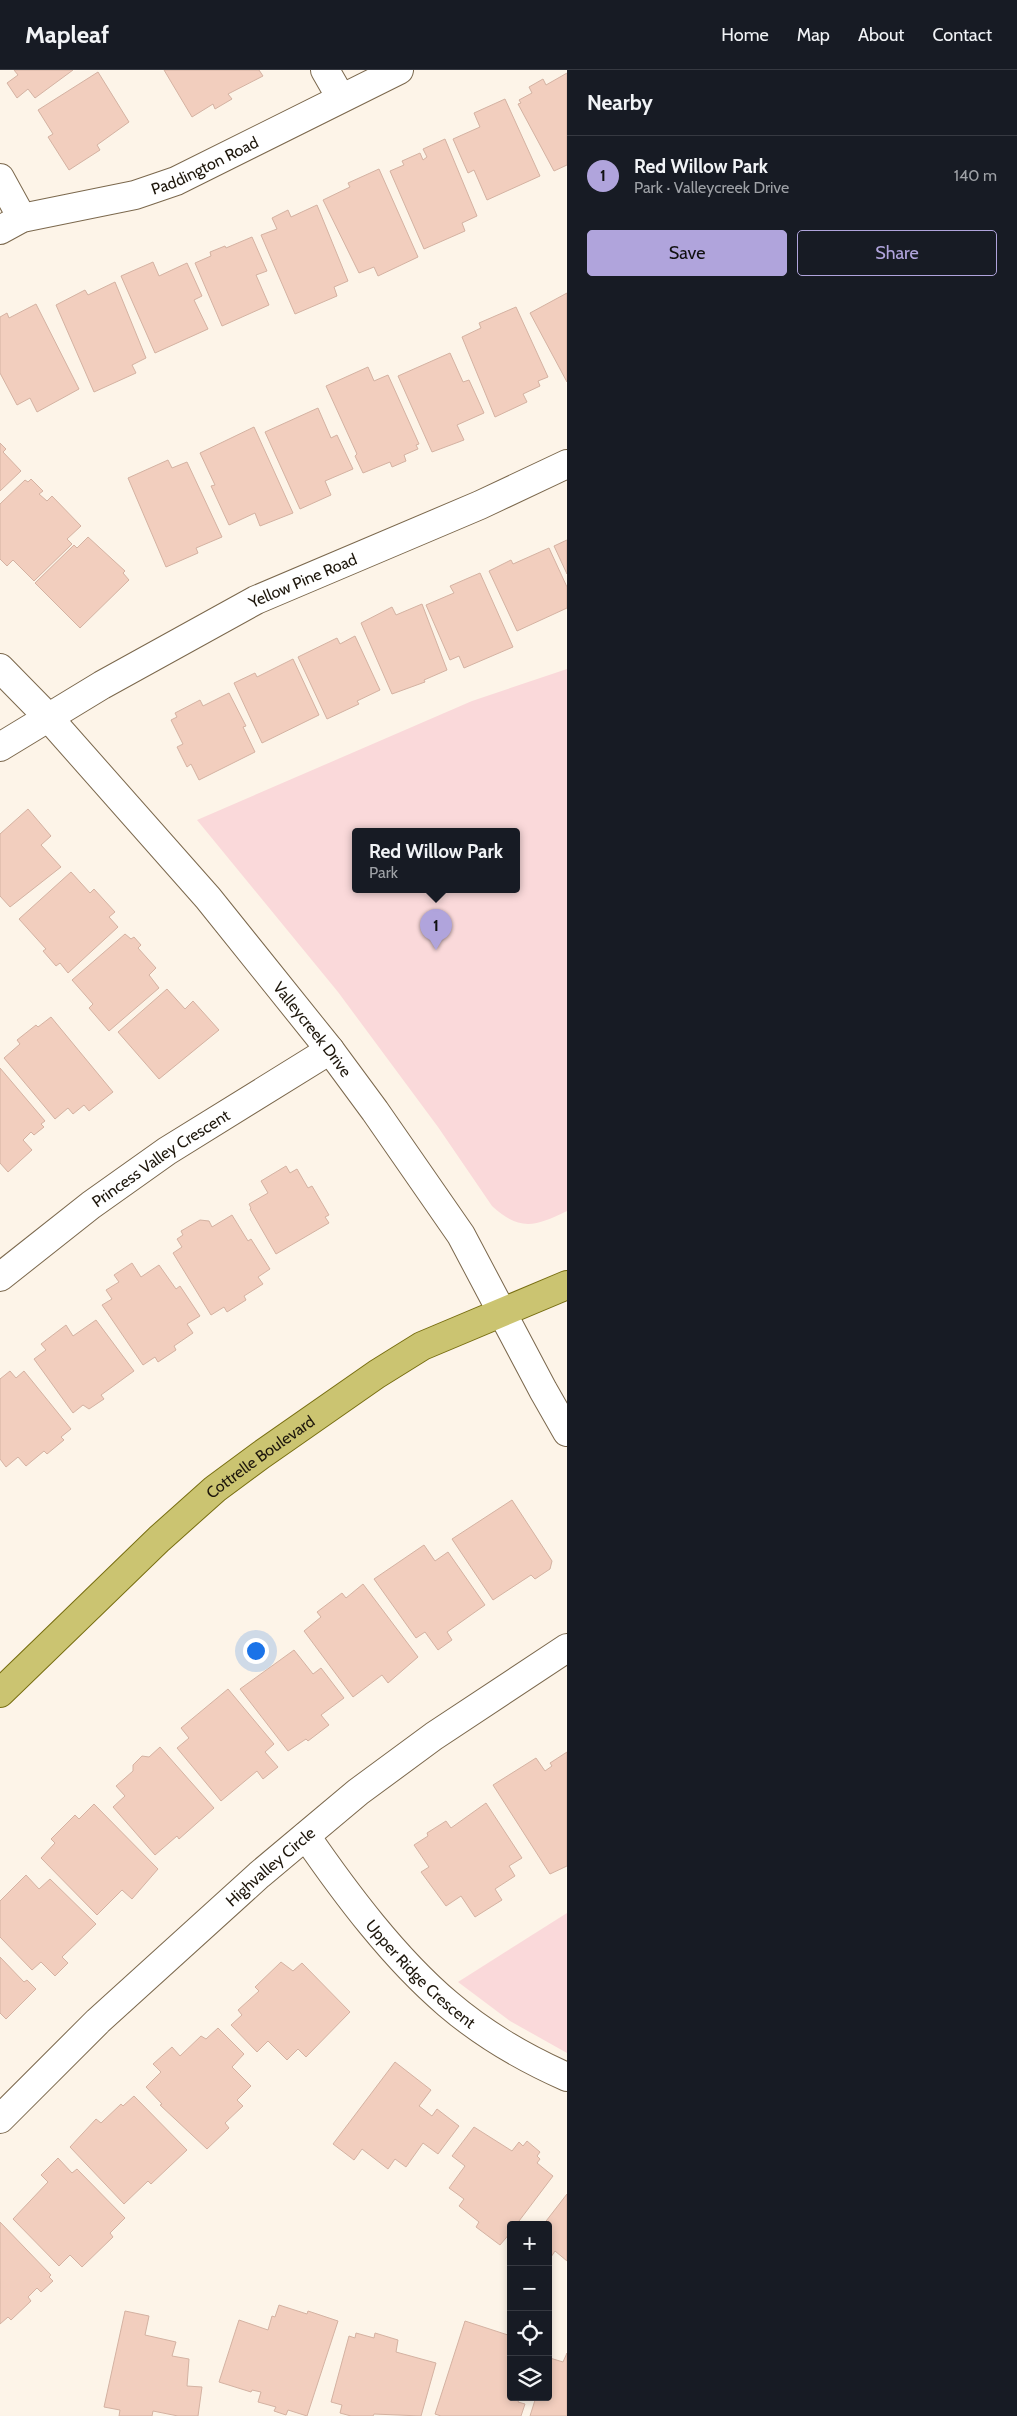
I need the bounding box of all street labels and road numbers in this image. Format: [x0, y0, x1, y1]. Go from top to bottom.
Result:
street label: Paddington Road [149, 132, 261, 198]
street label: Yellow Pine Road [244, 549, 360, 612]
street label: Valleycreek Drive [269, 978, 356, 1080]
street label: Princess Valley Crescent [88, 1105, 233, 1211]
street label: Cottrelle Boulevard [202, 1411, 318, 1502]
street label: Highvalley Circle [222, 1823, 319, 1910]
street label: Upper Ridge Crescent [362, 1916, 480, 2032]

